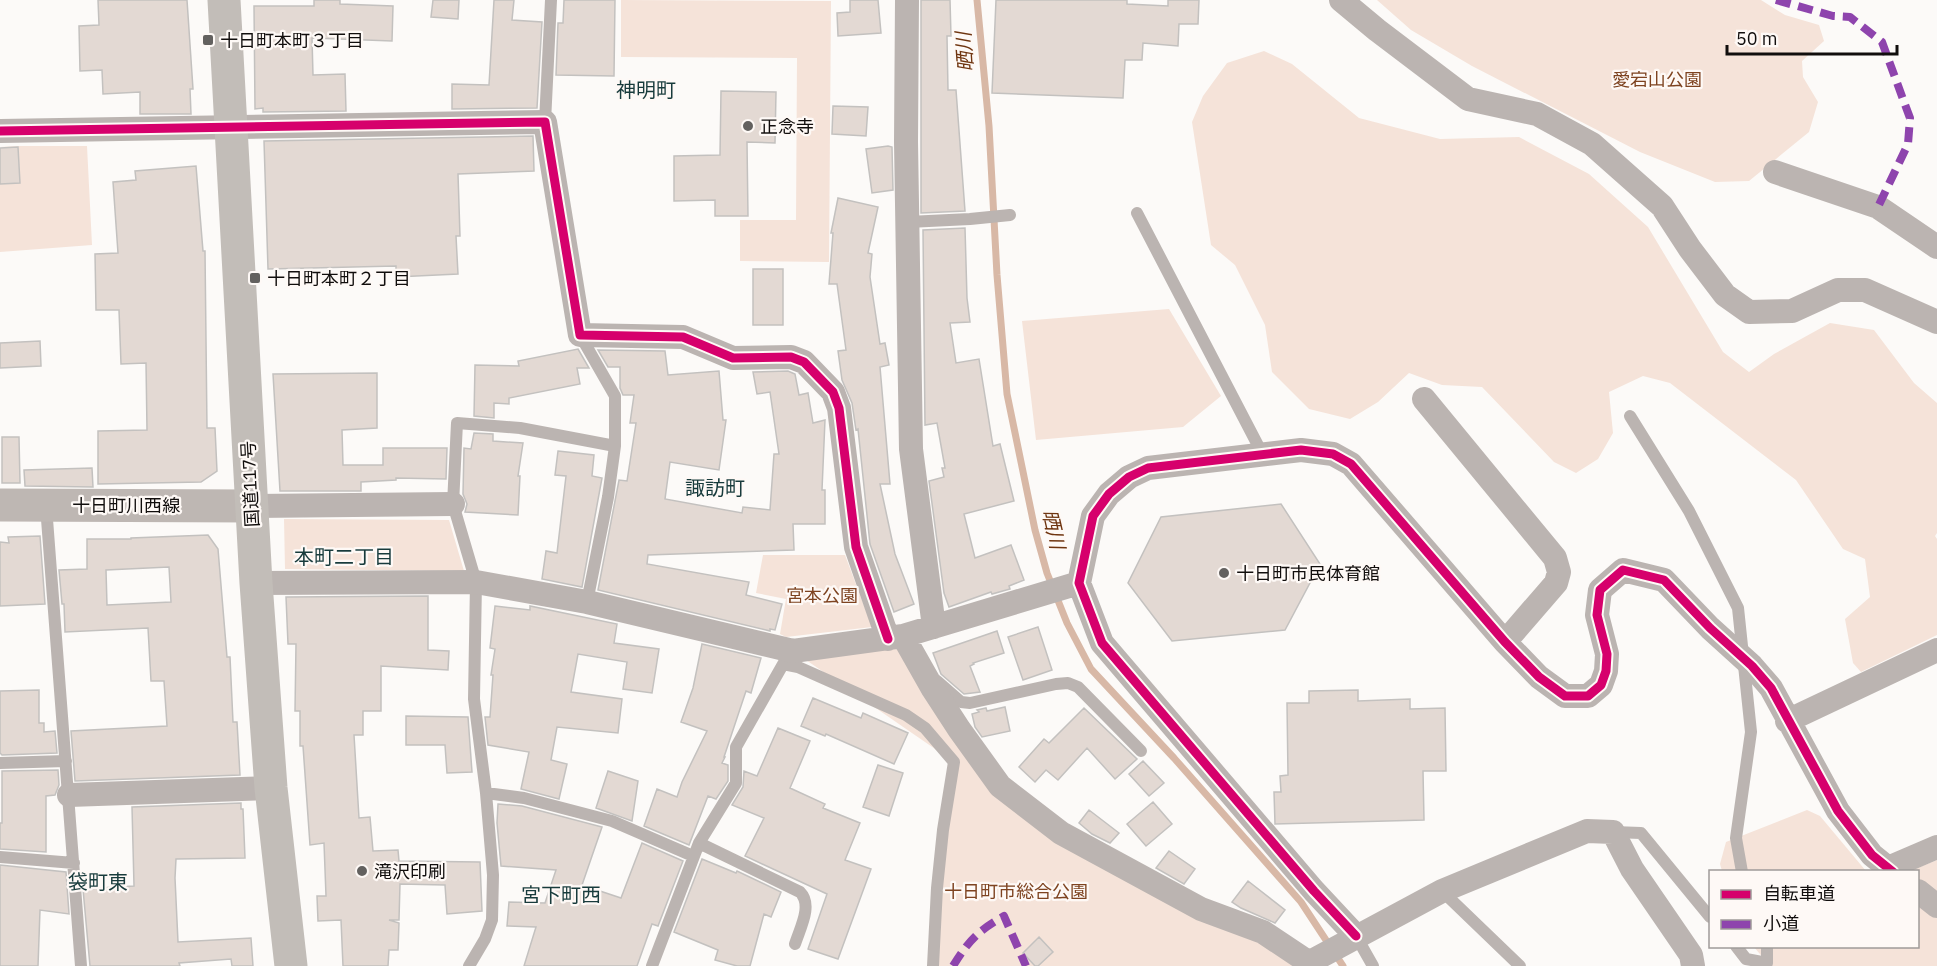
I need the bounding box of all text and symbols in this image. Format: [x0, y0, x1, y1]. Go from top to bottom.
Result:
scale bar [1727, 18, 1896, 56]
text: 50 m [1736, 27, 1778, 50]
place label: 十日町本町３丁目 [220, 29, 364, 52]
water label: 晒川 [949, 29, 979, 73]
marker: 十日町本町３丁目 [201, 33, 215, 47]
park label: 愛宕山公園 [1612, 68, 1702, 91]
district label: 神明町 [616, 76, 676, 103]
place label: 正念寺 [760, 115, 814, 138]
marker: 正念寺 [741, 119, 755, 133]
place label: 十日町本町２丁目 [267, 267, 411, 290]
marker: 十日町本町２丁目 [248, 271, 262, 285]
street label: 国道117号 [236, 440, 264, 528]
district label: 諏訪町 [685, 474, 745, 501]
street label: 十日町川西線 [72, 494, 180, 517]
water label: 晒川 [1036, 506, 1072, 553]
district label: 本町二丁目 [294, 543, 394, 570]
place label: 十日町市民体育館 [1236, 562, 1380, 585]
marker: 十日町市民体育館 [1217, 566, 1231, 580]
park label: 宮本公園 [786, 584, 858, 607]
place label: 滝沢印刷 [374, 860, 446, 883]
marker: 滝沢印刷 [355, 864, 369, 878]
district label: 袋町東 [68, 868, 128, 895]
legend [1709, 870, 1919, 948]
park label: 十日町市総合公園 [944, 880, 1088, 903]
district label: 宮下町西 [521, 881, 601, 908]
text: 自転車道 [1763, 882, 1835, 905]
text: 小道 [1763, 912, 1799, 935]

